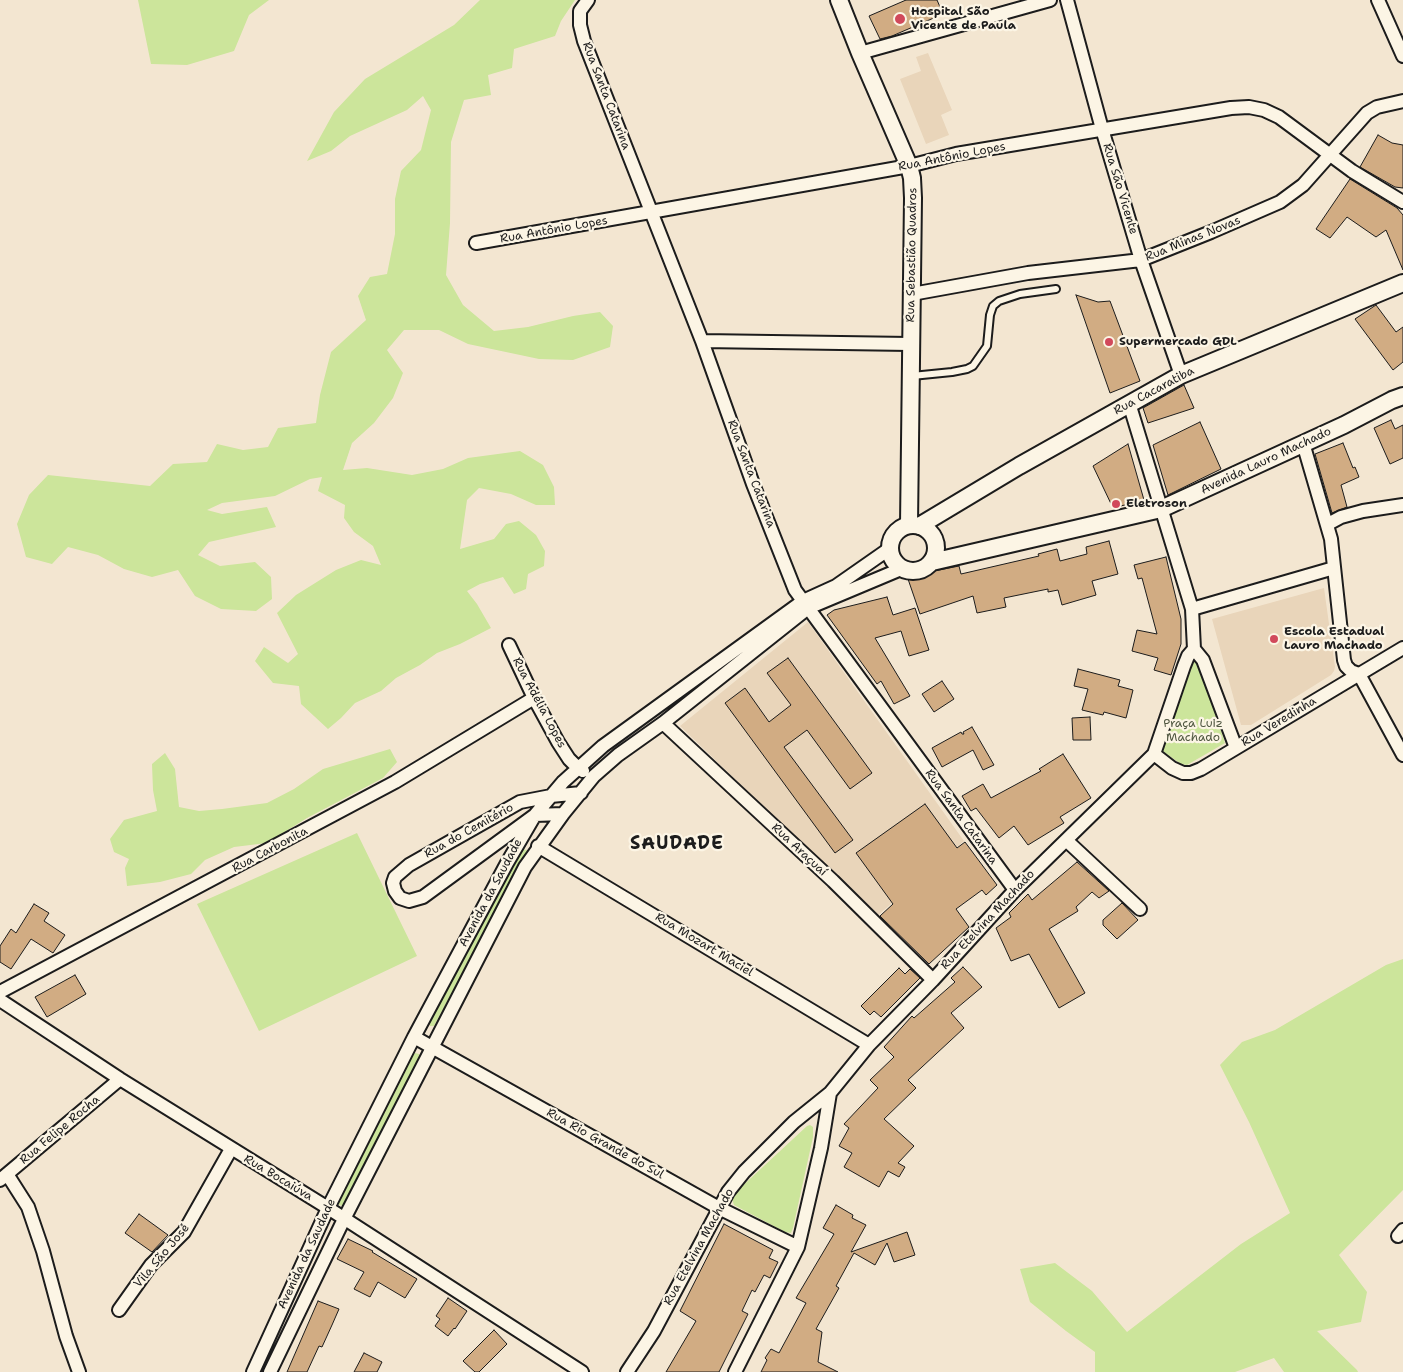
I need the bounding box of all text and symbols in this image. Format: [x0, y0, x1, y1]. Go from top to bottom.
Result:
place label: Hospital São Vicente de Paula [911, 5, 1016, 33]
marker: Hospital São Vicente de Paula [893, 12, 907, 26]
street label: Rua Santa Catarina [579, 40, 633, 152]
street label: Rua Antônio Lopes [897, 140, 1007, 174]
street label: Rua São Vicente [1099, 142, 1141, 236]
street label: Rua Sebastião Quadros [904, 187, 920, 323]
street label: Rua Antônio Lopes [499, 213, 609, 247]
street label: Rua Minas Novas [1143, 213, 1243, 265]
place label: Supermercado GDL [1119, 335, 1237, 349]
marker: Supermercado GDL [1103, 336, 1115, 348]
street label: Rua Cacaratiba [1111, 364, 1197, 418]
street label: Rua Santa Catarina [724, 418, 778, 530]
street label: Avenida Lauro Machado [1199, 424, 1333, 498]
place label: Eletroson [1126, 497, 1187, 511]
marker: Eletroson [1110, 498, 1122, 510]
place label: Escola Estadual Lauro Machado [1284, 625, 1384, 653]
marker: Escola Estadual Lauro Machado [1268, 633, 1280, 645]
street label: Rua Adélia Lopes [509, 655, 569, 751]
street label: Rua Veredinha [1239, 694, 1319, 750]
park label: Praça Luiz Machado [1163, 717, 1223, 745]
street label: Rua Santa Catarina [922, 767, 1000, 867]
street label: Rua do Cemitério [422, 801, 516, 861]
street label: Rua Araçuaí [768, 821, 830, 879]
street label: Rua Carbonita [230, 824, 310, 876]
district label: SAUDADE [629, 833, 725, 855]
street label: Avenida da Saudade [456, 837, 526, 949]
street label: Rua Etelvina Machado [938, 867, 1038, 973]
street label: Rua Mozart Maciel [652, 910, 756, 980]
street label: Rua Felipe Rocha [17, 1092, 103, 1168]
street label: Rua Rio Grande do Sul [544, 1106, 666, 1182]
street label: Rua Bocaiúva [241, 1152, 315, 1204]
street label: Rua Etelvina Machado [661, 1186, 737, 1308]
street label: Avenida da Saudade [275, 1196, 339, 1312]
street label: Vila São José [131, 1221, 193, 1291]

